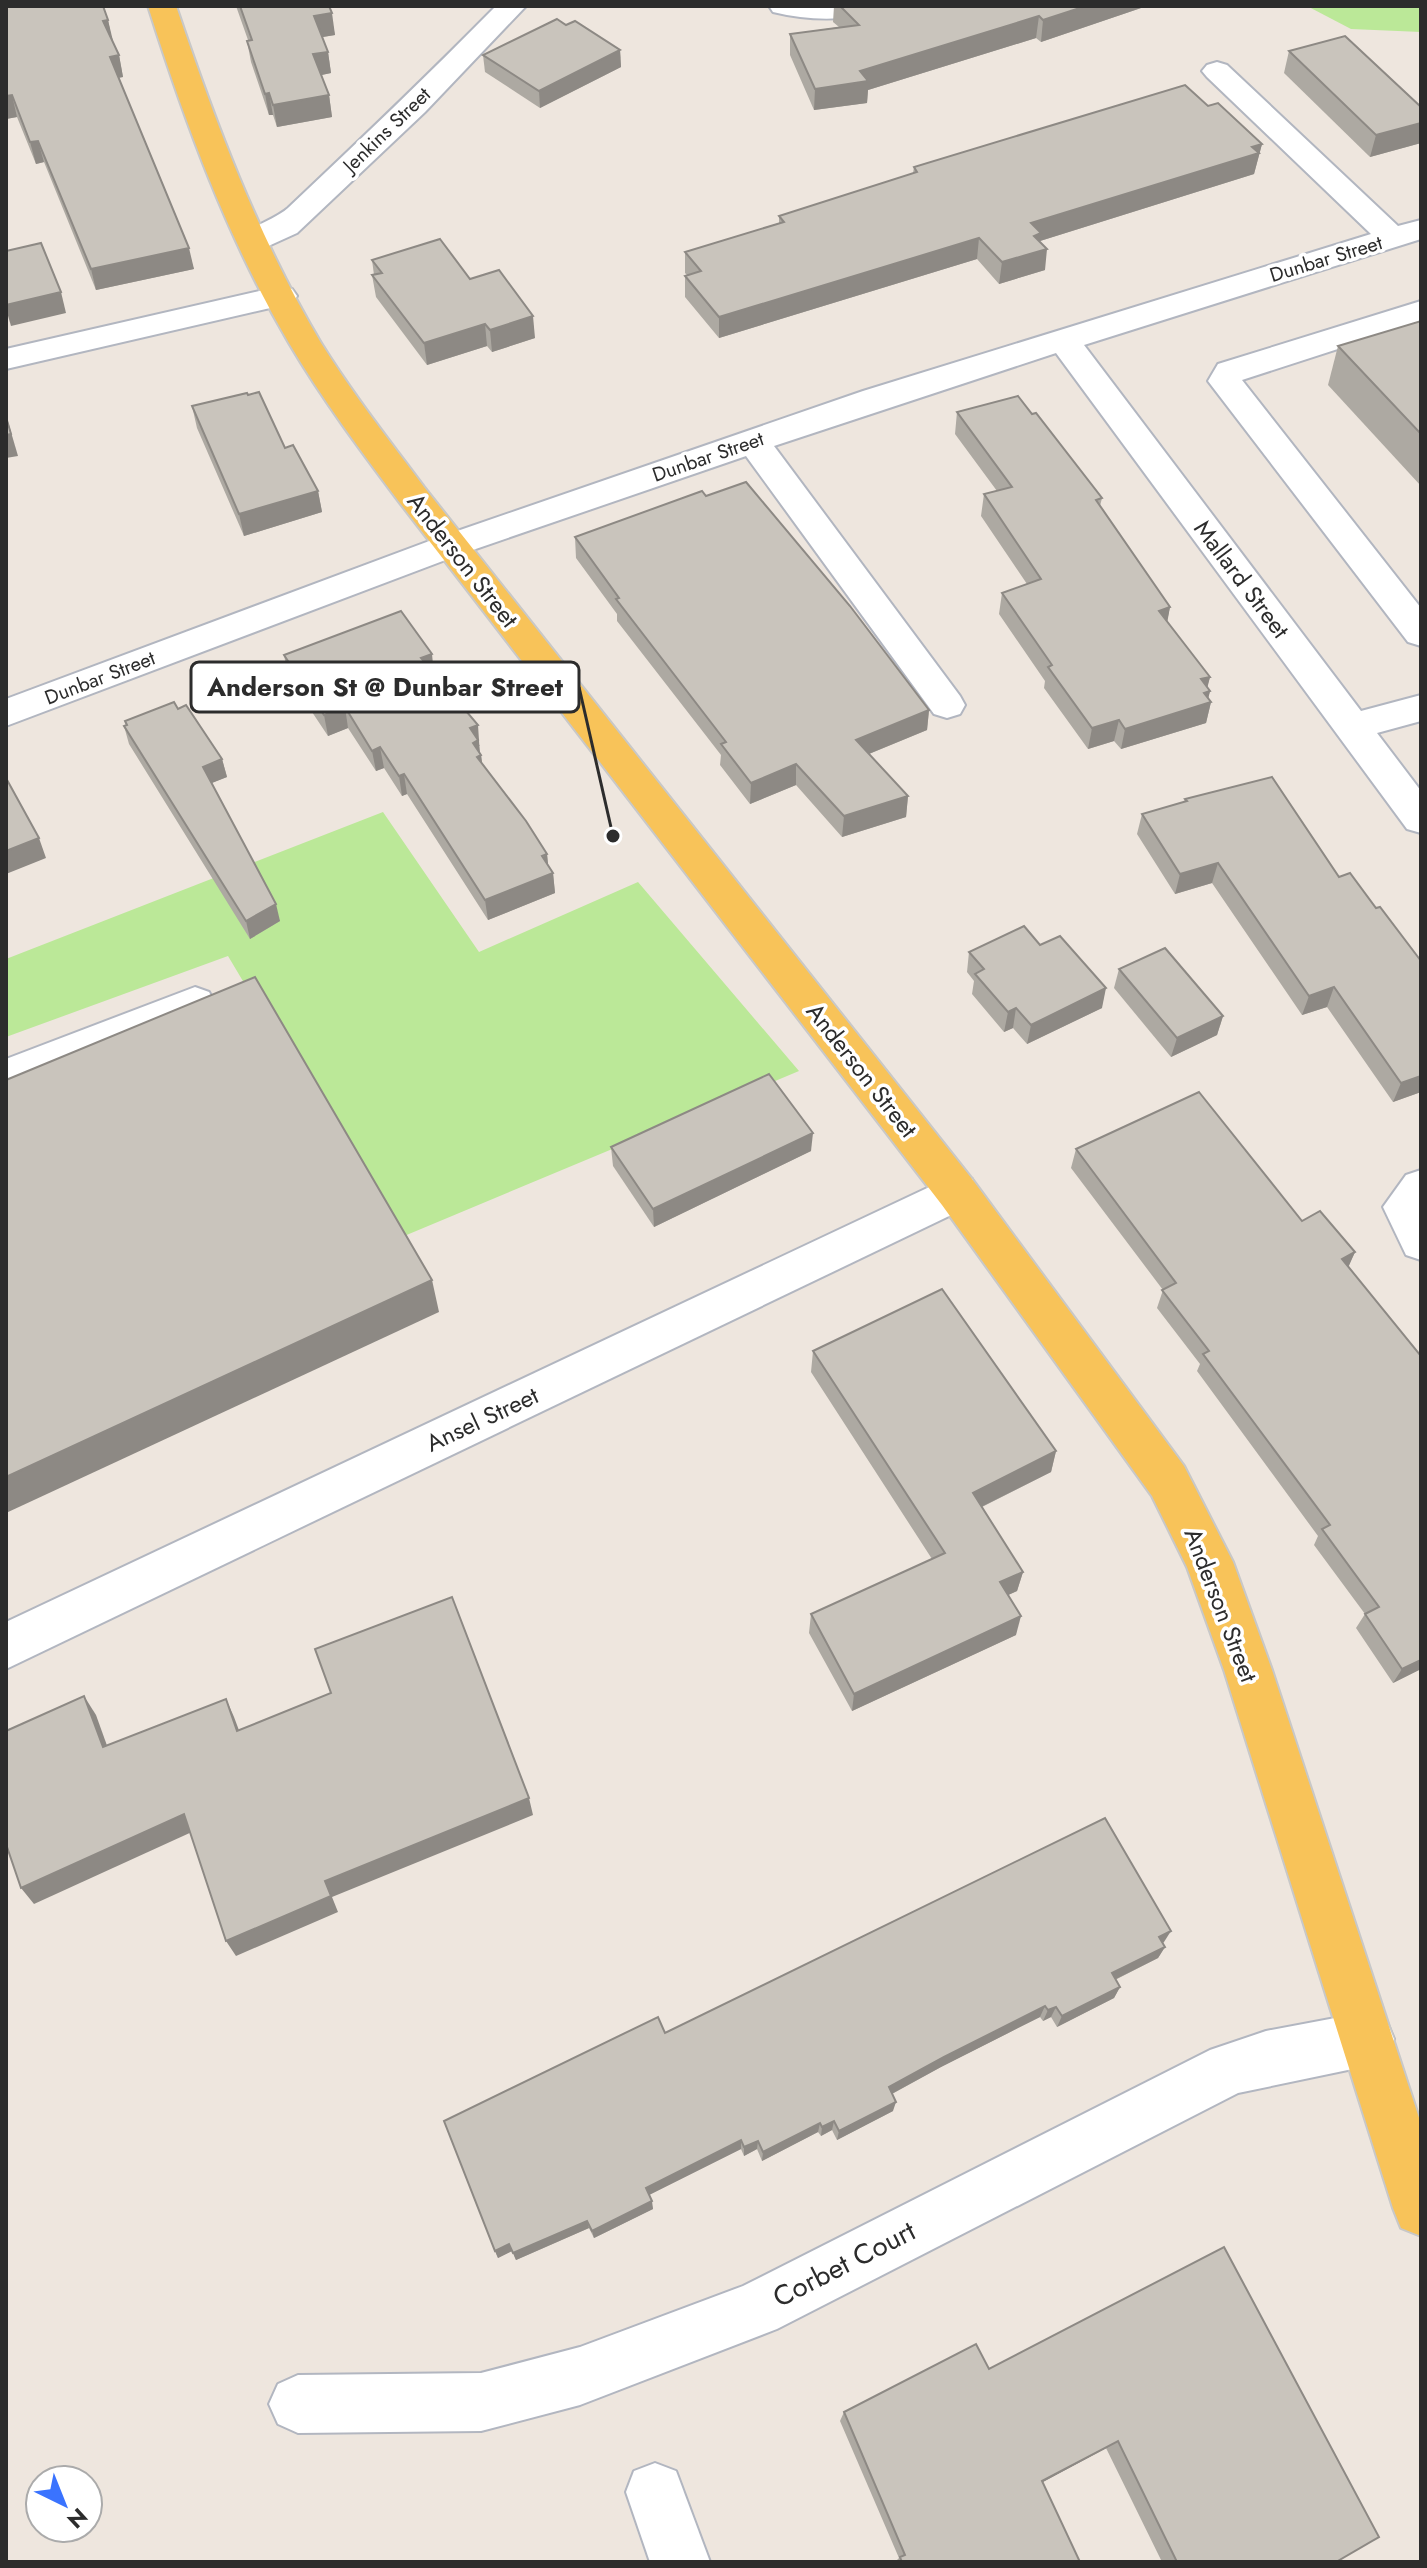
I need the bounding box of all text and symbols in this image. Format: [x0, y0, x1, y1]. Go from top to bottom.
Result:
street label: Jenkins Street [335, 81, 437, 181]
street label: Dunbar Street [1266, 228, 1386, 290]
street label: Dunbar Street [648, 424, 768, 490]
street label: Anderson Street [399, 485, 527, 635]
street label: Mallard Street [1186, 513, 1298, 646]
street label: Dunbar Street [41, 644, 160, 712]
callout: Anderson St @ Dunbar Street [191, 662, 579, 712]
text: Anderson St @ Dunbar Street [206, 668, 564, 706]
street label: Anderson Street [798, 995, 926, 1145]
street label: Ansel Street [420, 1378, 544, 1460]
street label: Anderson Street [1176, 1523, 1267, 1687]
street label: Corbet Court [766, 2210, 923, 2317]
north arrow [24, 2464, 104, 2544]
text: N [60, 2501, 95, 2536]

